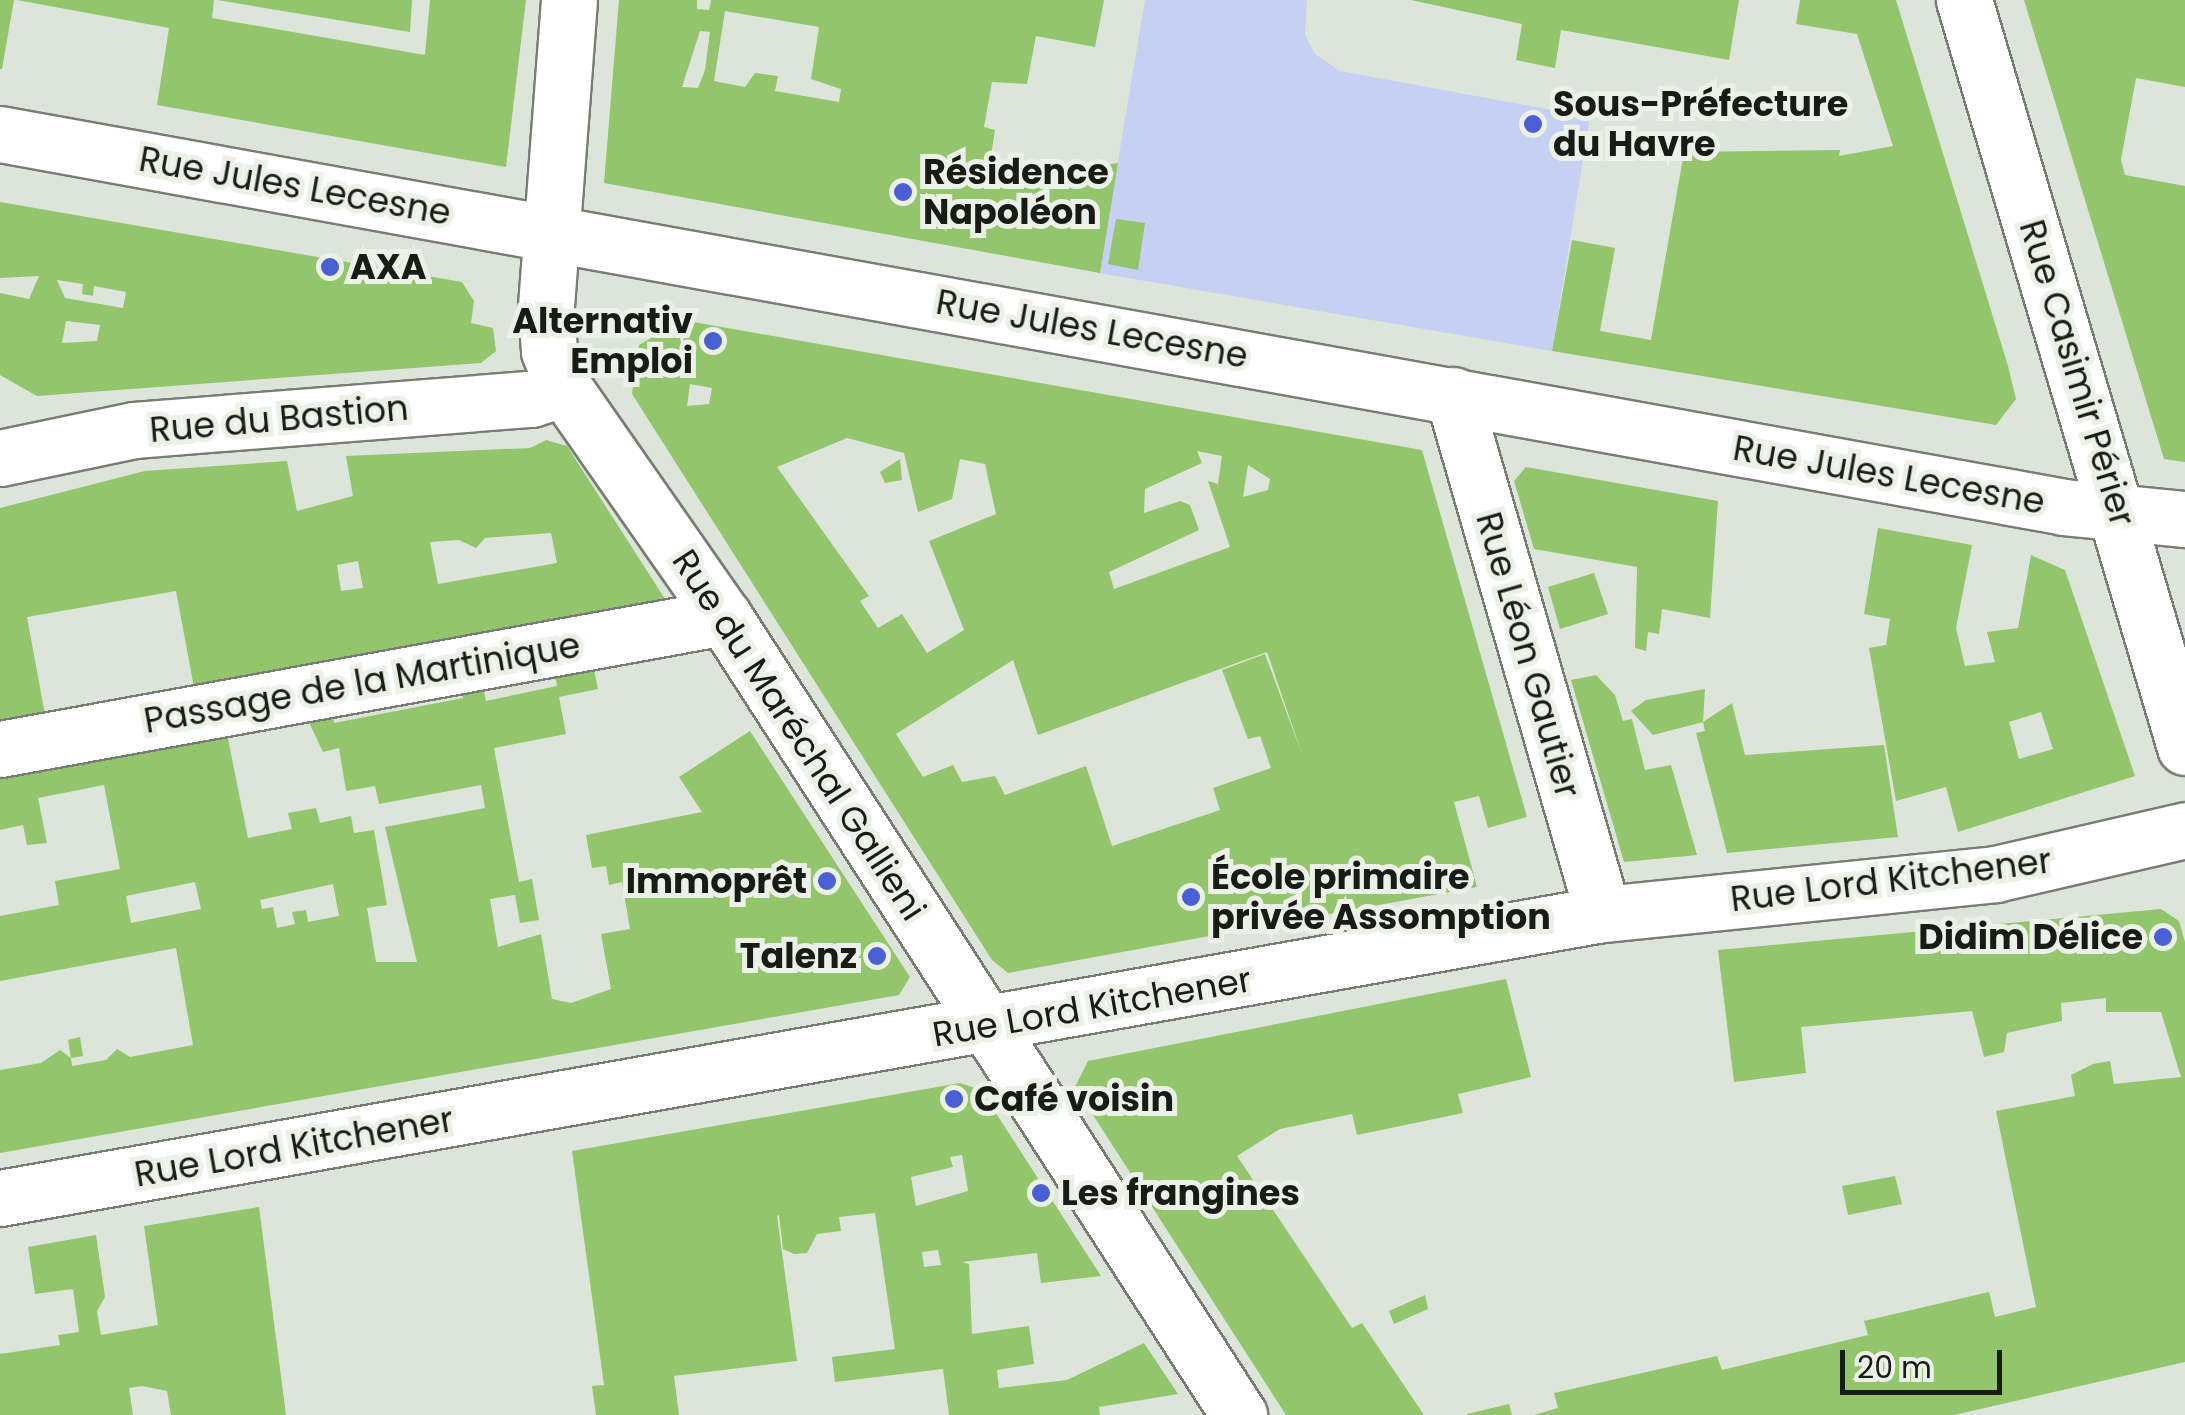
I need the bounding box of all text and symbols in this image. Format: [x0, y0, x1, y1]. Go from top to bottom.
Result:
place label: Sous-Préfecture du Havre [1553, 83, 1848, 165]
marker: Sous-Préfecture du Havre [1522, 113, 1544, 135]
street label: Rue Jules Lecesne [136, 138, 454, 234]
place label: Résidence Napoléon [923, 151, 1109, 233]
marker: Résidence Napoléon [892, 181, 914, 203]
street label: Rue Casimir Périer [2010, 215, 2144, 531]
place label: AXA [350, 246, 427, 288]
marker: AXA [319, 256, 341, 278]
street label: Rue Jules Lecesne [933, 281, 1251, 377]
place label: Alternativ Emploi [512, 300, 693, 382]
marker: Alternativ Emploi [702, 330, 724, 352]
street label: Rue du Bastion [148, 387, 410, 451]
street label: Rue Jules Lecesne [1730, 427, 2048, 523]
street label: Rue Léon Gautier [1467, 507, 1589, 803]
street label: Rue du Maréchal Gallieni [663, 542, 935, 928]
street label: Passage de la Martinique [141, 624, 583, 742]
street label: Rue Lord Kitchener [1728, 839, 2054, 921]
place label: École primaire privée Assomption [1211, 856, 1551, 938]
place label: Immoprêt [626, 860, 807, 902]
marker: Immoprêt [816, 870, 838, 892]
marker: École primaire privée Assomption [1180, 886, 1202, 908]
place label: Didim Délice [1918, 916, 2143, 958]
marker: Didim Délice [2152, 926, 2174, 948]
place label: Talenz [740, 935, 857, 977]
marker: Talenz [866, 945, 888, 967]
street label: Rue Lord Kitchener [929, 958, 1255, 1056]
place label: Café voisin [974, 1078, 1174, 1120]
marker: Café voisin [943, 1088, 965, 1110]
street label: Rue Lord Kitchener [131, 1098, 457, 1196]
place label: Les frangines [1061, 1172, 1300, 1214]
marker: Les frangines [1030, 1182, 1052, 1204]
scale bar [1845, 1330, 2008, 1392]
text: 20 m [1857, 1346, 1932, 1389]

